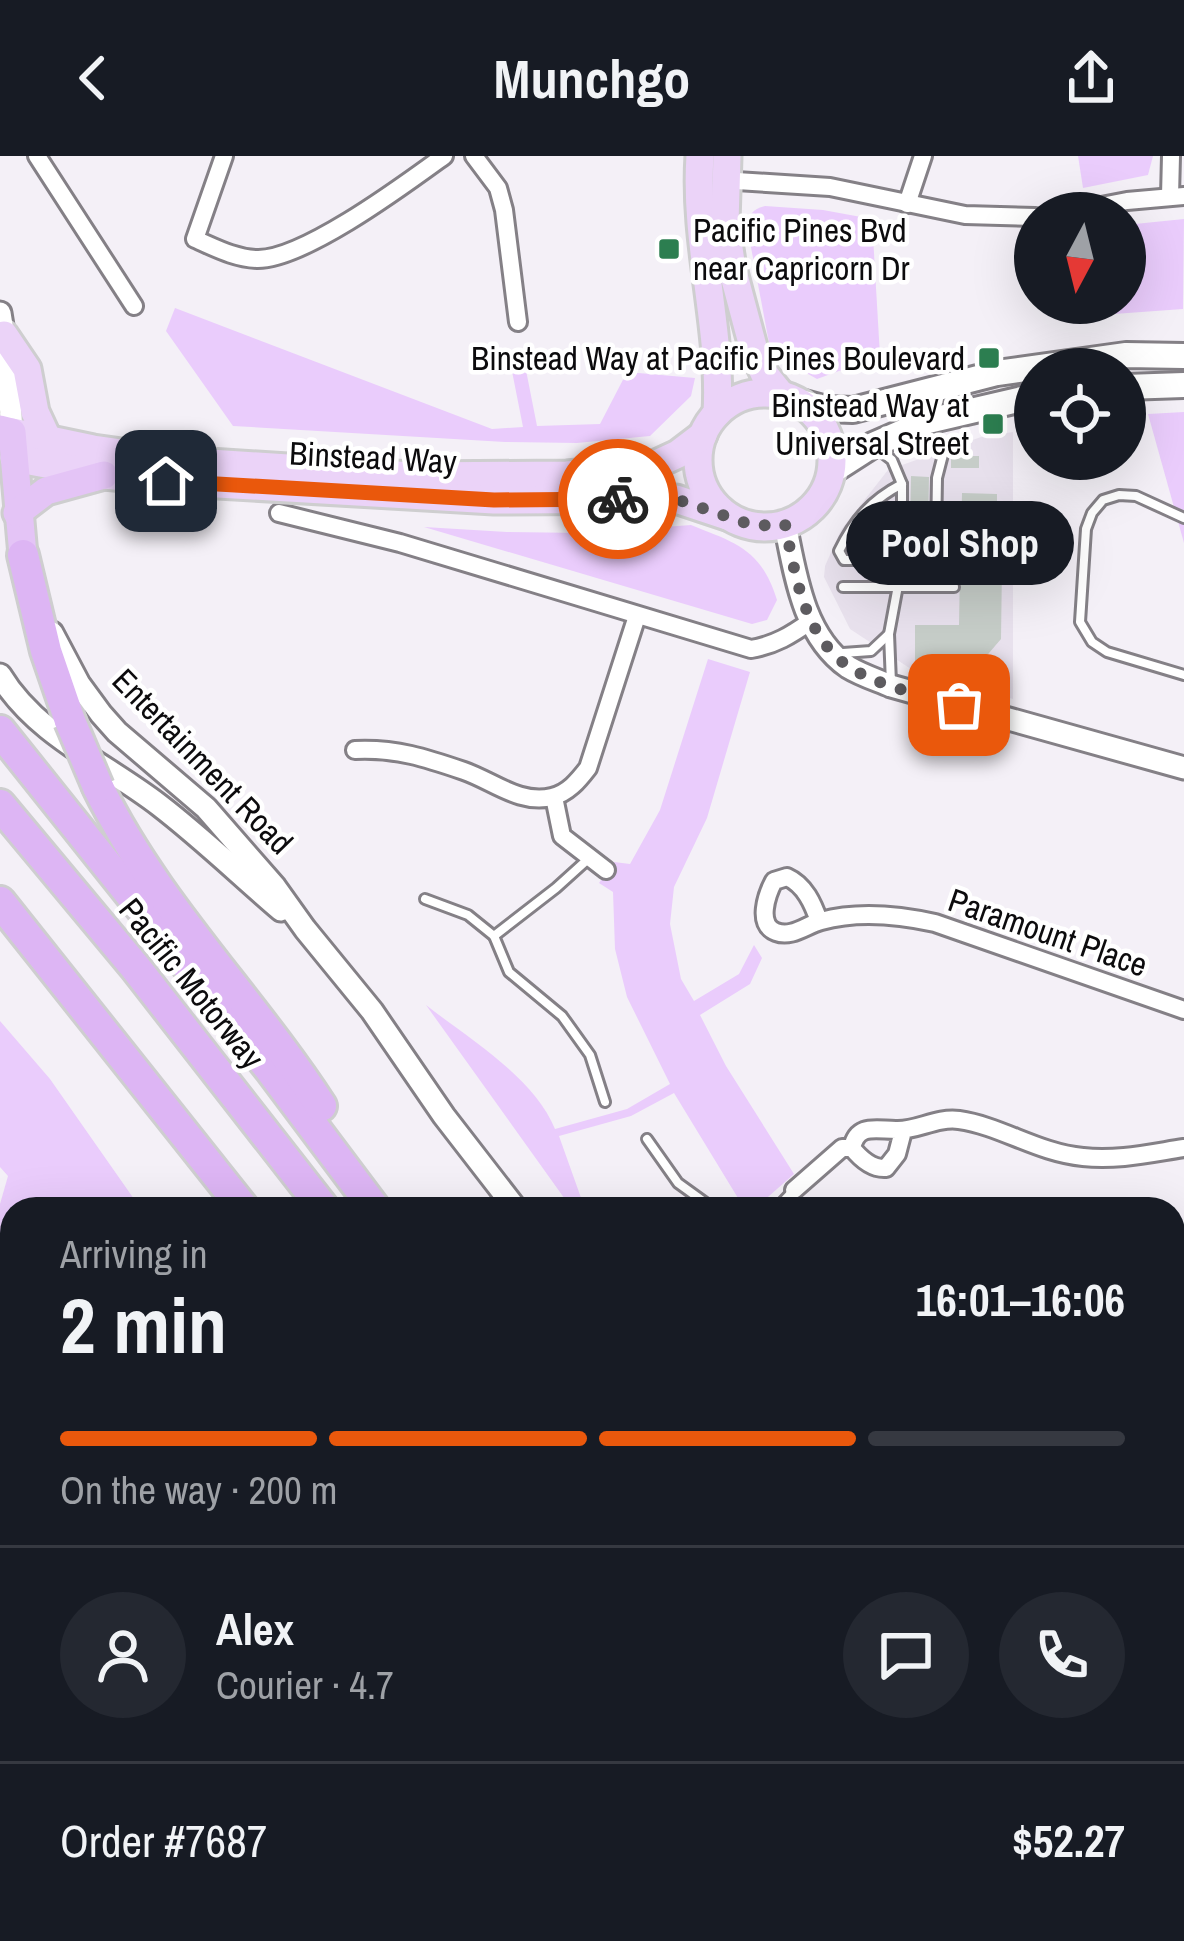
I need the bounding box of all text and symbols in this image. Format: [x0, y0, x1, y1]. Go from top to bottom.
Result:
text: Munchgo [494, 42, 690, 115]
icon: back [60, 45, 126, 111]
icon: share [1058, 45, 1124, 111]
north arrow [1014, 192, 1146, 324]
map controls [1014, 192, 1146, 480]
place label: Pacific Pines Bvd near Capricorn Dr [693, 208, 910, 290]
marker: Pacific Pines Bvd near Capricorn Dr [656, 236, 682, 262]
place label: Binstead Way at Pacific Pines Boulevard [471, 336, 965, 380]
marker: Binstead Way at Pacific Pines Boulevard [976, 345, 1002, 371]
button: locate [1014, 348, 1146, 480]
place label: Binstead Way at Universal Street [771, 383, 969, 465]
marker: Binstead Way at Universal Street [980, 411, 1006, 437]
pin [115, 430, 217, 532]
street label: Binstead Way [288, 431, 458, 483]
courier [558, 439, 678, 559]
icon: home [133, 448, 199, 514]
icon: bike [585, 466, 651, 532]
callout: Pool Shop [845, 501, 1073, 585]
text: Pool Shop [881, 517, 1039, 569]
pin [908, 654, 1010, 756]
street label: Entertainment Road [103, 659, 303, 863]
icon: bag [926, 672, 992, 738]
street label: Paramount Place [943, 877, 1153, 987]
street label: Pacific Motorway [110, 889, 275, 1078]
text: Arriving in [60, 1228, 208, 1280]
text: 16:01–16:06 [916, 1269, 1125, 1330]
text: 2 min [60, 1272, 227, 1377]
text: On the way · 200 m [60, 1464, 337, 1516]
button: person [60, 1592, 186, 1718]
button: chat [843, 1592, 969, 1718]
button: phone [999, 1592, 1125, 1718]
text: Alex [216, 1598, 294, 1659]
text: Courier · 4.7 [216, 1659, 394, 1711]
text: Order #7687 [60, 1810, 267, 1871]
text: $52.27 [1012, 1810, 1125, 1871]

